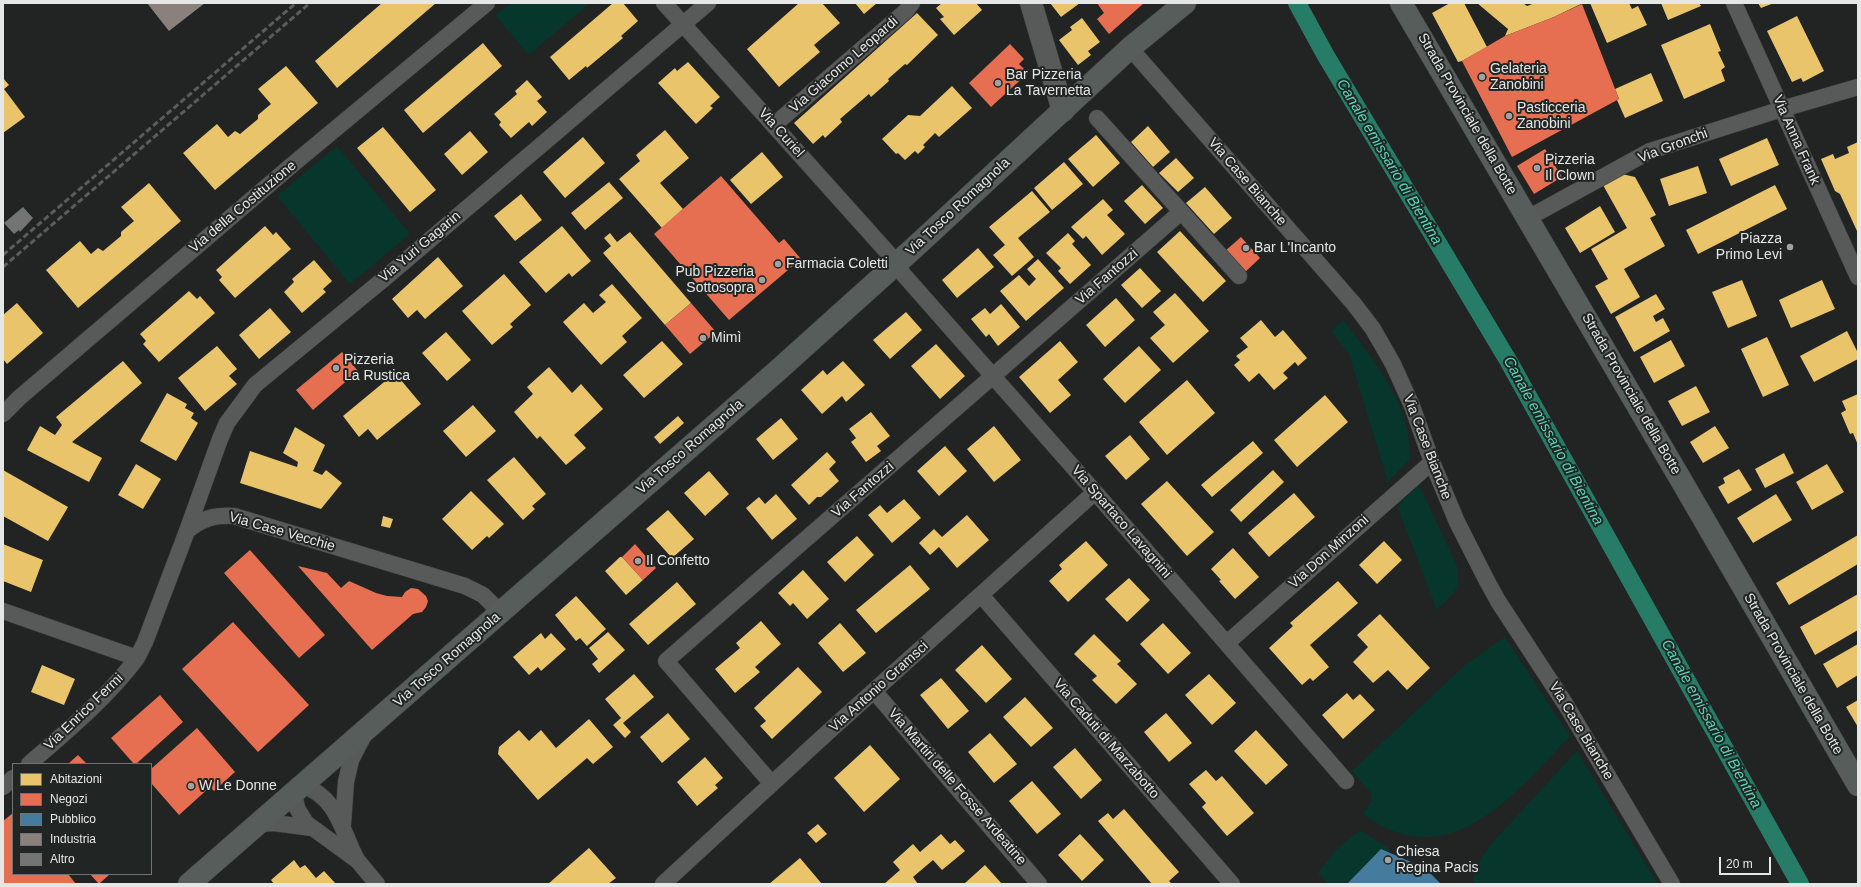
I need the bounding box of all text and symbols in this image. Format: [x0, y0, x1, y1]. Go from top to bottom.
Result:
street label: Via Giacomo Leopardi [786, 13, 902, 117]
street label: Strada Provinciale della Botte [1414, 30, 1520, 198]
place label: Gelateria Zanobini [1490, 61, 1547, 94]
place label: Bar Pizzeria La Tavernetta [1006, 67, 1091, 100]
marker: Gelateria Zanobini [1477, 72, 1487, 82]
water label: Canale emissario di Bientina [1332, 76, 1446, 248]
marker: Bar Pizzeria La Tavernetta [993, 78, 1003, 88]
street label: Via Anna Frank [1769, 93, 1823, 187]
place label: Pasticceria Zanobini [1517, 100, 1585, 132]
street label: Via Curiel [755, 105, 807, 161]
marker: Pasticceria Zanobini [1504, 111, 1514, 121]
street label: Via Gronchi [1636, 125, 1710, 167]
street label: Via Case Bianche [1204, 135, 1290, 229]
place label: Pizzeria Il Clown [1545, 152, 1595, 184]
street label: Via Tosco Romagnola [903, 155, 1013, 259]
street label: Via della Costituzione [186, 157, 300, 257]
marker: Pizzeria Il Clown [1532, 163, 1542, 173]
street label: Via Yuri Gagarin [376, 208, 464, 286]
place label: Piazza Primo Levi [1716, 231, 1782, 264]
place label: Bar L'Incanto [1254, 240, 1336, 256]
marker: Piazza Primo Levi [1785, 242, 1795, 252]
marker: Bar L'Incanto [1241, 243, 1251, 253]
street label: Via Fantozzi [1073, 245, 1141, 309]
place label: Farmacia Coletti [786, 256, 888, 272]
marker: Farmacia Coletti [773, 259, 783, 269]
place label: Pub Pizzeria Sottosopra [675, 264, 754, 296]
marker: Pub Pizzeria Sottosopra [757, 275, 767, 285]
street label: Strada Provinciale della Botte [1578, 310, 1684, 478]
place label: Mimì [711, 330, 741, 346]
marker: Mimì [698, 333, 708, 343]
place label: Pizzeria La Rustica [344, 352, 410, 384]
water label: Canale emissario di Bientina [1499, 354, 1607, 528]
marker: Pizzeria La Rustica [331, 363, 341, 373]
street label: Via Case Bianche [1399, 392, 1455, 502]
street label: Via Tosco Romagnola [633, 396, 747, 498]
street label: Via Fantozzi [829, 458, 897, 522]
street label: Via Spartaco Lavagnini [1068, 462, 1174, 582]
street label: Via Case Vecchie [227, 509, 337, 555]
street label: Via Don Minzoni [1286, 512, 1372, 592]
place label: Il Confetto [646, 553, 710, 569]
marker: Il Confetto [633, 556, 643, 566]
street label: Strada Provinciale della Botte [1740, 590, 1846, 758]
street label: Via Tosco Romagnola [390, 609, 504, 711]
water label: Canale emissario di Bientina [1657, 637, 1765, 811]
street label: Via Antonio Gramsci [826, 638, 932, 736]
street label: Via Enrico Fermi [41, 670, 127, 754]
street label: Via Caduti di Marzabotto [1049, 676, 1163, 802]
street label: Via Case Bianche [1545, 679, 1617, 783]
street label: Via Martiri delle Fosse Ardeatine [884, 705, 1030, 869]
legend [12, 763, 152, 875]
text: Abitazioni [50, 772, 102, 786]
place label: W Le Donne [199, 778, 277, 794]
marker: W Le Donne [186, 781, 196, 791]
text: Negozi [50, 792, 87, 806]
text: Pubblico [50, 812, 96, 826]
text: Industria [50, 832, 96, 846]
place label: Chiesa Regina Pacis [1396, 844, 1478, 876]
scale bar [1721, 849, 1773, 875]
text: Altro [50, 852, 75, 866]
marker: Chiesa Regina Pacis [1383, 855, 1393, 865]
text: 20 m [1726, 857, 1753, 871]

